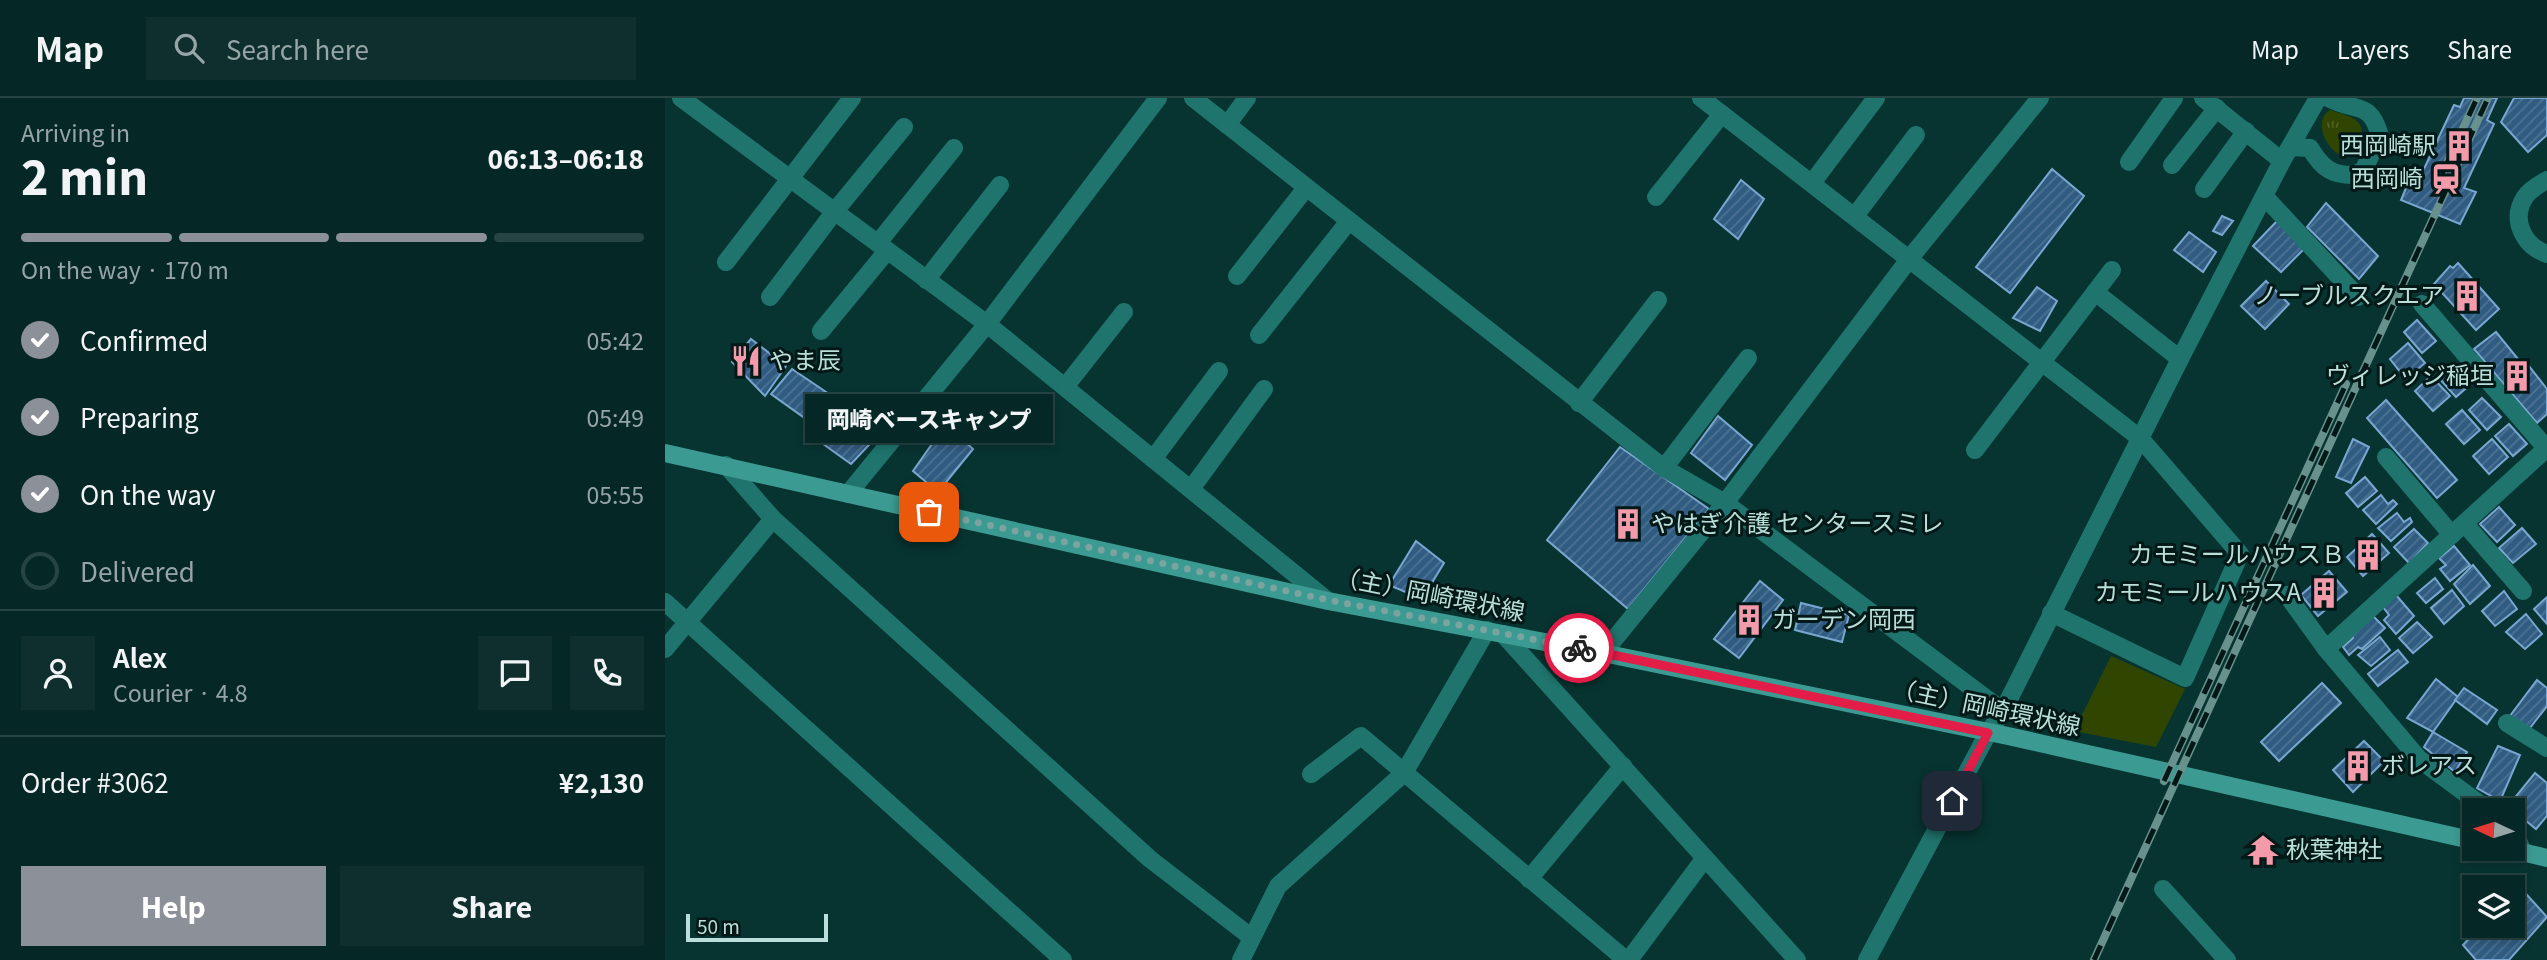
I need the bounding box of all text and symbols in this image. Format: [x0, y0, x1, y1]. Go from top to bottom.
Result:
search box [146, 17, 636, 80]
text: Map [35, 24, 104, 72]
icon: search [170, 29, 208, 67]
text: Search here [226, 30, 369, 67]
text: Map [2251, 31, 2299, 66]
text: Layers [2337, 31, 2409, 66]
text: Share [2447, 31, 2512, 66]
text: Arriving in [21, 115, 130, 149]
place label: 西岡崎駅 [2340, 126, 2436, 161]
building icon: 西岡崎駅 [2442, 129, 2476, 163]
text: 06:13–06:18 [488, 139, 644, 176]
text: 2 min [21, 142, 148, 208]
place label: 西岡崎 [2351, 159, 2423, 194]
station icon: 西岡崎 [2429, 162, 2463, 196]
text: On the way · 170 m [21, 252, 229, 286]
place label: ノーブルスクエア [2253, 276, 2444, 311]
building icon: ノーブルスクエア [2450, 279, 2484, 313]
icon: check [21, 321, 59, 359]
text: Confirmed [80, 321, 209, 358]
text: 05:42 [587, 323, 644, 357]
place label: やま辰 [769, 341, 841, 376]
restaurant icon: やま辰 [729, 344, 763, 378]
place label: ヴィレッジ稲垣 [2326, 356, 2494, 391]
building icon: ヴィレッジ稲垣 [2500, 359, 2534, 393]
callout: 岡崎ベースキャンプ [805, 393, 1053, 442]
icon: check [21, 398, 59, 436]
text: Preparing [80, 398, 199, 435]
text: 05:49 [587, 400, 644, 434]
text: 岡崎ベースキャンプ [826, 401, 1032, 435]
icon: check [21, 475, 59, 513]
text: On the way [80, 475, 215, 512]
text: 05:55 [587, 477, 644, 511]
pin [899, 482, 959, 542]
icon: bag [910, 493, 948, 531]
place label: やはぎ介護 センタースミレ [1651, 504, 1943, 539]
building icon: やはぎ介護 センタースミレ [1611, 507, 1645, 541]
place label: カモミールハウスＢ [2129, 535, 2345, 570]
building icon: カモミールハウスＢ [2351, 538, 2385, 572]
text: Delivered [80, 552, 195, 589]
street label: （主）岡崎環状線 [1333, 557, 1528, 628]
place label: カモミールハウスA [2094, 573, 2301, 608]
building icon: カモミールハウスA [2307, 576, 2341, 610]
place label: ガーデン岡西 [1772, 600, 1916, 635]
building icon: ガーデン岡西 [1732, 603, 1766, 637]
courier [1544, 613, 1614, 683]
icon: bike [1560, 629, 1598, 667]
button: person [21, 636, 95, 710]
button: chat [478, 636, 552, 710]
button: phone [570, 636, 644, 710]
text: Alex [113, 638, 167, 675]
street label: （主）岡崎環状線 [1889, 668, 2084, 743]
text: Courier · 4.8 [113, 675, 248, 709]
place label: ボレアス [2381, 746, 2477, 781]
building icon: ボレアス [2341, 749, 2375, 783]
text: Order #3062 [21, 763, 169, 800]
text: ¥2,130 [559, 763, 644, 800]
pin [1922, 771, 1982, 831]
icon: home [1933, 782, 1971, 820]
north arrow [2462, 798, 2525, 861]
map controls [2462, 798, 2525, 938]
place label: 秋葉神社 [2286, 830, 2382, 865]
temple icon: 秋葉神社 [2246, 833, 2280, 867]
button: Help [21, 866, 326, 946]
button: Share [340, 866, 644, 946]
button: layers [2462, 875, 2525, 938]
scale bar [686, 911, 828, 943]
text: 50 m [697, 912, 740, 939]

